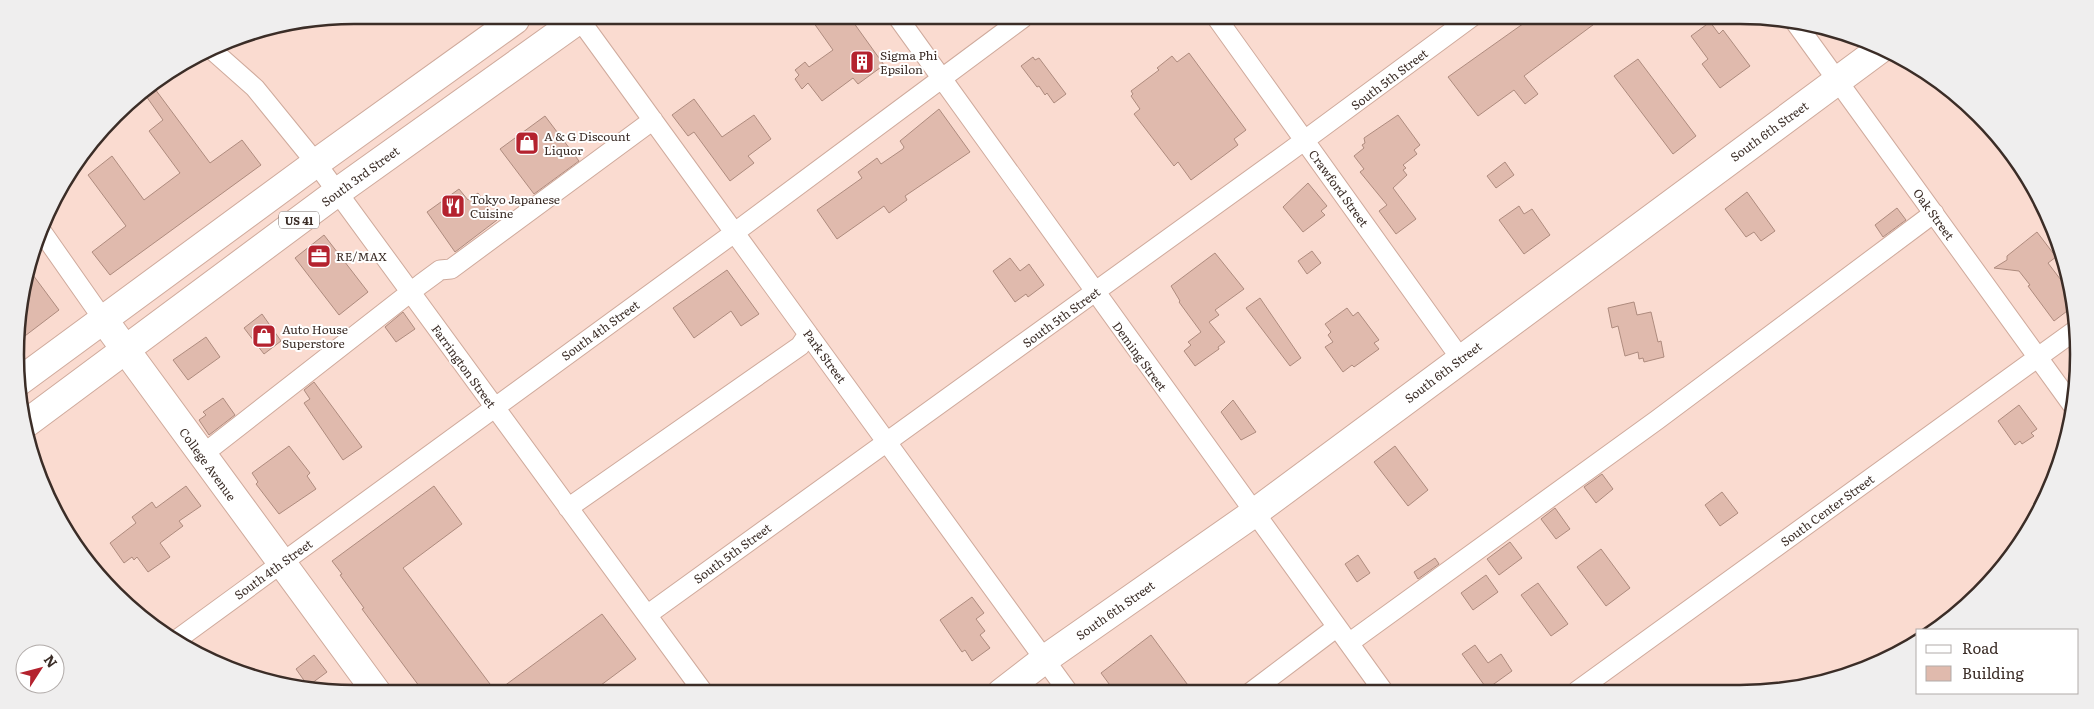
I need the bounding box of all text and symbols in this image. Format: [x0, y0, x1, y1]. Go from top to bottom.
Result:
street label: South 5th Street [1347, 44, 1431, 114]
place label: Sigma Phi Epsilon [880, 46, 938, 78]
building icon: Sigma Phi Epsilon [849, 49, 875, 75]
street label: South 6th Street [1726, 96, 1812, 165]
place label: A & G Discount Liquor [544, 127, 630, 159]
shop icon: A & G Discount Liquor [514, 130, 540, 156]
street label: South 3rd Street [317, 141, 403, 211]
street label: Crawford Street [1305, 146, 1373, 230]
street label: Oak Street [1909, 185, 1959, 244]
place label: Tokyo Japanese Cuisine [470, 190, 560, 222]
restaurant icon: Tokyo Japanese Cuisine [440, 193, 466, 219]
road number: US 41 [279, 212, 319, 228]
office icon: RE/MAX [306, 243, 332, 269]
place label: RE/MAX [336, 247, 387, 265]
street label: South 5th Street [1018, 283, 1104, 351]
street label: South 4th Street [557, 295, 643, 365]
street label: Deming Street [1109, 317, 1172, 395]
place label: Auto House Superstore [282, 320, 348, 352]
street label: Farrington Street [427, 320, 501, 412]
shop icon: Auto House Superstore [251, 323, 277, 349]
street label: Park Street [799, 325, 851, 387]
street label: South 6th Street [1401, 337, 1485, 407]
street label: College Avenue [175, 424, 241, 504]
street label: South Center Street [1776, 470, 1878, 550]
street label: South 5th Street [689, 519, 775, 587]
street label: South 4th Street [230, 534, 316, 604]
street label: South 6th Street [1072, 576, 1158, 644]
legend [1916, 629, 2079, 694]
text: Road [1962, 636, 1998, 659]
north arrow [15, 644, 65, 694]
text: N [40, 650, 63, 672]
text: Building [1962, 661, 2024, 684]

